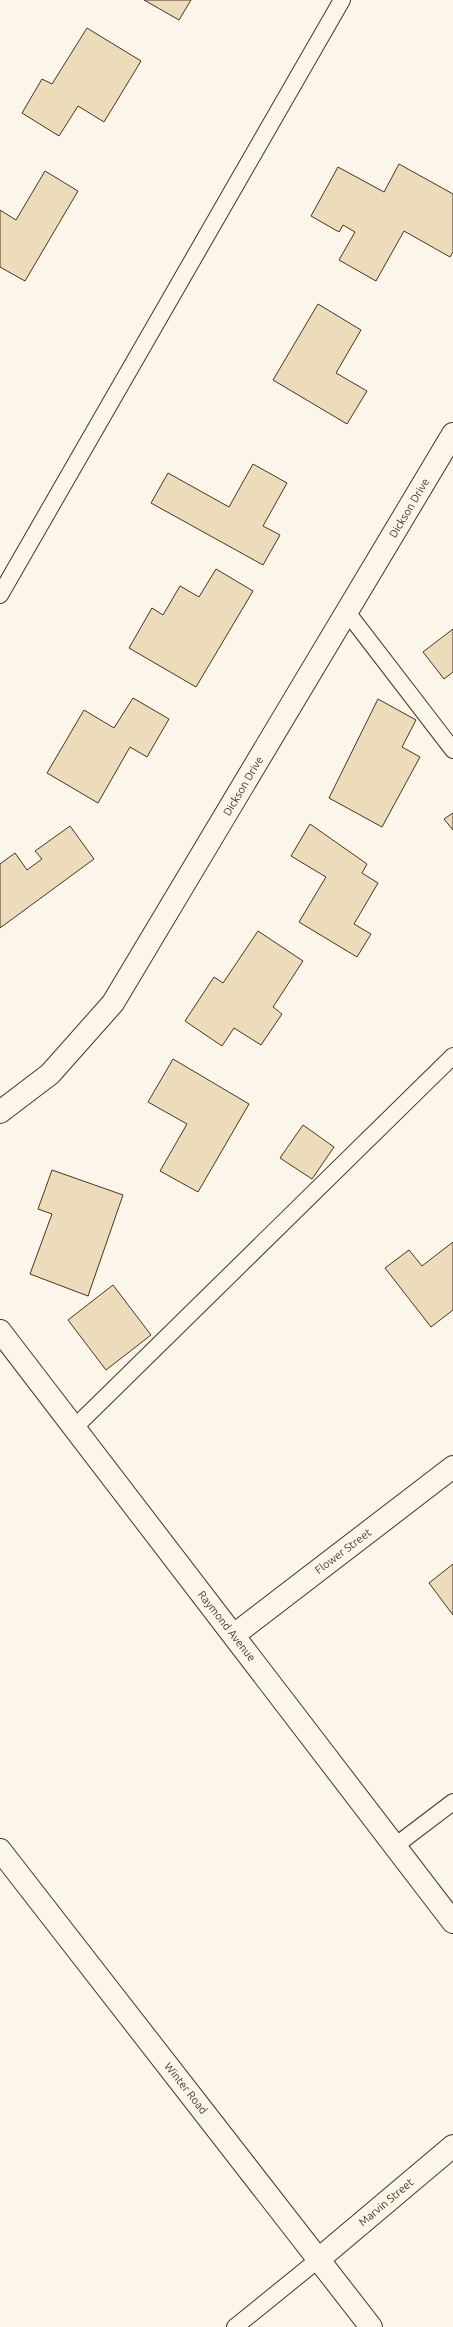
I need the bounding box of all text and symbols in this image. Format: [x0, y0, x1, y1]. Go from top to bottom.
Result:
street label: Dickson Drive [387, 476, 431, 540]
street label: Dickson Drive [221, 754, 265, 818]
street label: Flower Street [313, 1526, 374, 1576]
street label: Raymond Avenue [196, 1588, 258, 1664]
street label: Winter Road [162, 2060, 210, 2116]
street label: Marvin Street [356, 2175, 416, 2228]

